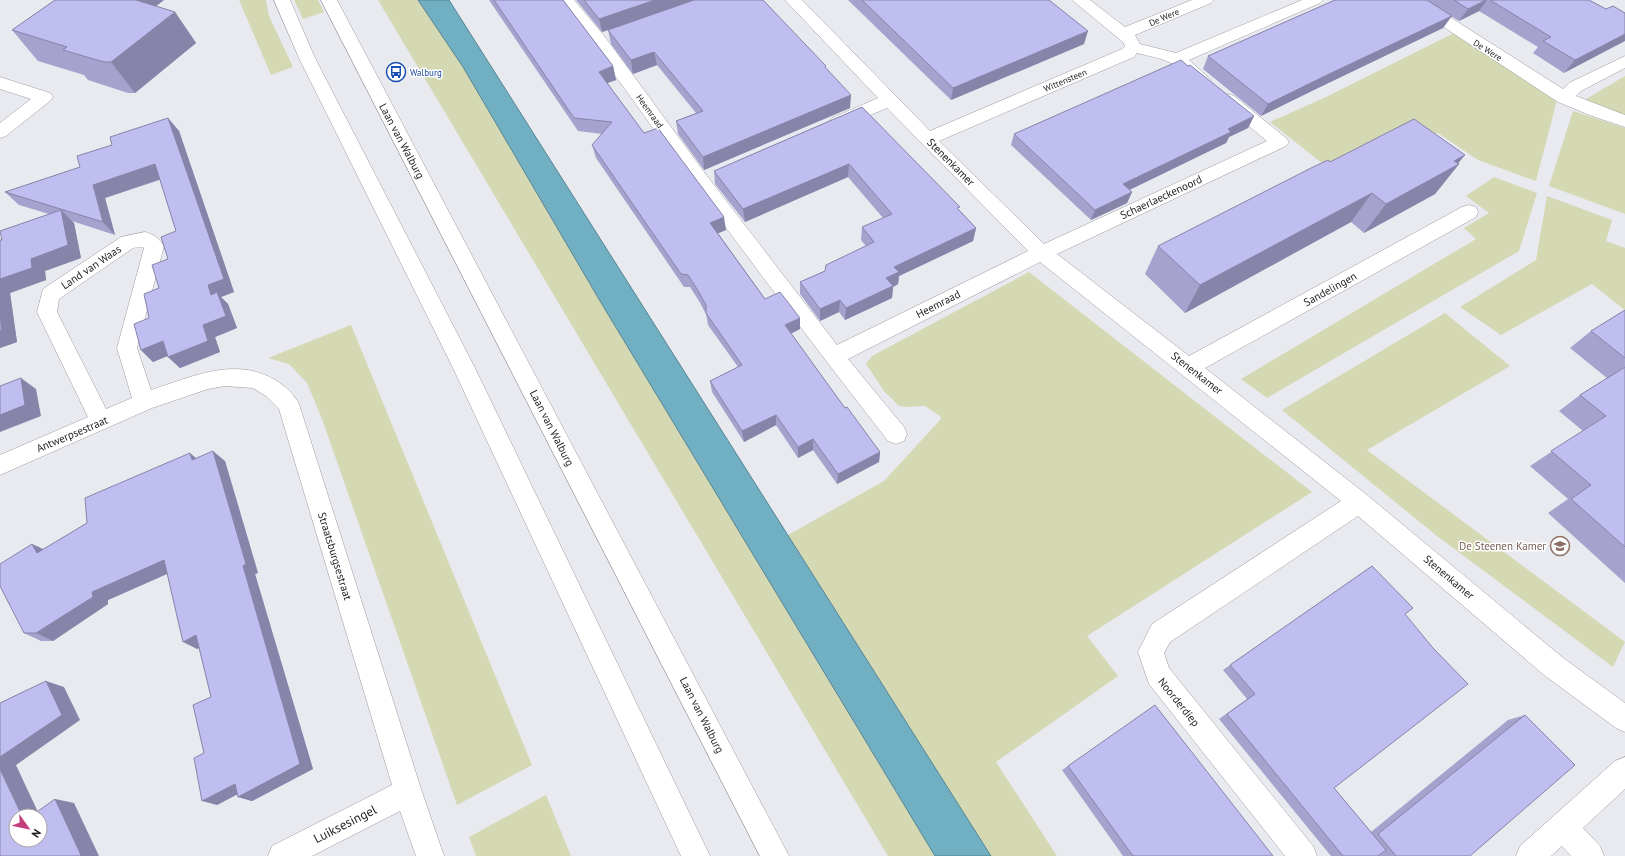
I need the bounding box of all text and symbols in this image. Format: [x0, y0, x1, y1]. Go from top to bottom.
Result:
street label: De Were [1147, 6, 1181, 28]
street label: De Were [1472, 37, 1505, 63]
bus stop icon: Walburg [385, 61, 407, 83]
street label: Wittensteen [1042, 66, 1088, 94]
place label: Walburg [410, 67, 442, 78]
street label: Heemraad [634, 92, 666, 130]
street label: Laan van Walburg [376, 101, 428, 181]
street label: Stenenkamer [924, 135, 978, 189]
street label: Schaerlaeckenoord [1118, 172, 1204, 222]
street label: Land van Waas [58, 242, 124, 292]
street label: Sandelingen [1301, 269, 1359, 309]
street label: Heemraad [913, 287, 963, 321]
street label: Stenenkamer [1168, 349, 1226, 398]
street label: Laan van Walburg [527, 388, 577, 468]
street label: Antwerpsestraat [34, 413, 110, 455]
street label: Straatsburgsestraat [315, 510, 355, 602]
school or university icon: De Steenen Kamer [1549, 535, 1571, 557]
place label: De Steenen Kamer [1459, 539, 1546, 553]
street label: Stenenkamer [1421, 552, 1477, 602]
street label: Laan van Walburg [677, 675, 727, 755]
street label: Noorderdiep [1155, 675, 1203, 729]
street label: Luiksesingel [311, 801, 380, 847]
north arrow [8, 808, 48, 848]
text: N [29, 827, 44, 840]

